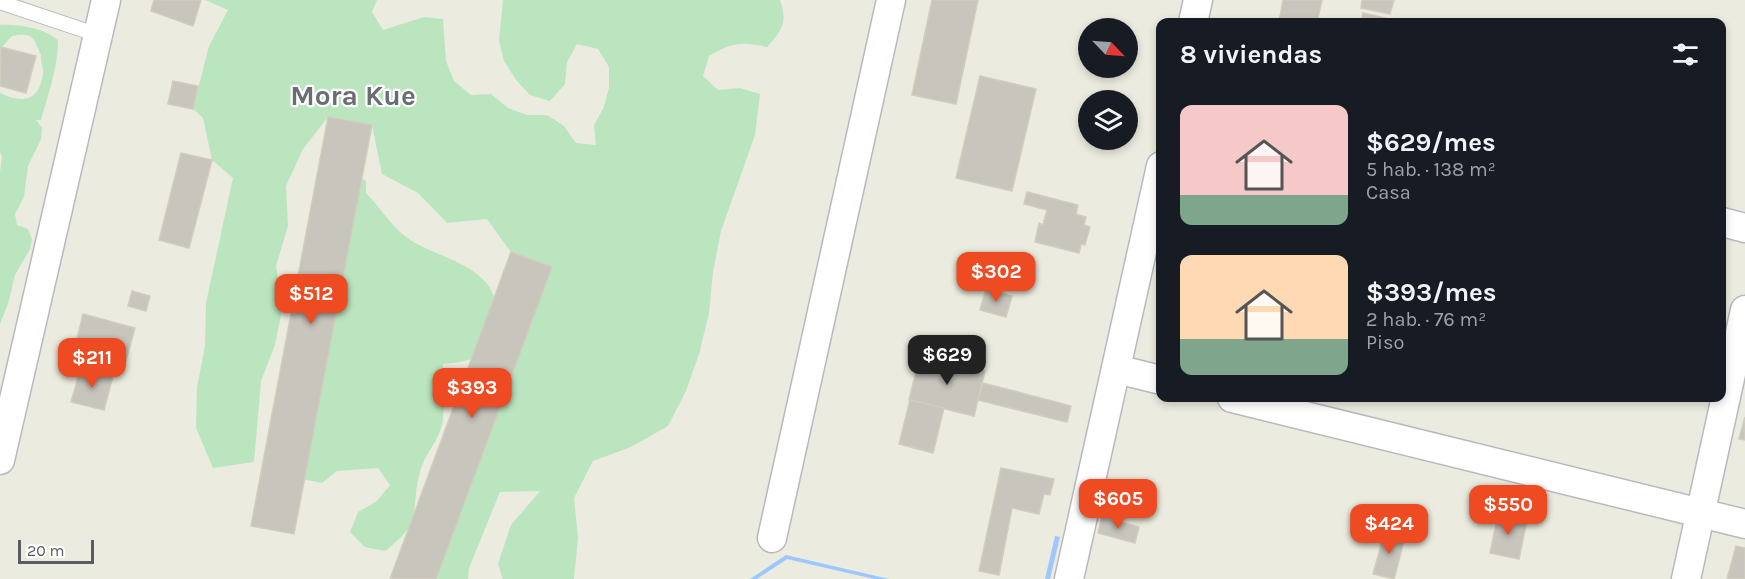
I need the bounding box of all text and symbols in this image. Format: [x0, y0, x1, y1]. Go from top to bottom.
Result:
north arrow [1078, 18, 1138, 78]
map controls [1078, 18, 1138, 150]
icon: filters [1669, 38, 1702, 71]
text: 8 viviendas [1180, 39, 1322, 70]
district label: Mora Kue [290, 79, 416, 112]
button: layers [1078, 90, 1138, 150]
text: $629/mes [1366, 127, 1496, 158]
icon: home [1228, 129, 1300, 201]
text: 5 hab. · 138 m² [1366, 158, 1496, 181]
text: Casa [1366, 181, 1411, 204]
pin: $302 [960, 252, 1032, 303]
text: $302 [971, 260, 1021, 283]
pin: $512 [275, 274, 347, 325]
text: $393/mes [1366, 277, 1497, 308]
icon: home [1228, 279, 1300, 351]
text: $512 [289, 282, 333, 305]
text: 2 hab. · 76 m² [1366, 308, 1486, 331]
text: Piso [1366, 331, 1404, 354]
pin: $629 [911, 335, 983, 386]
pin: $211 [56, 338, 128, 389]
text: $629 [922, 343, 972, 366]
text: $211 [72, 346, 112, 369]
pin: $393 [436, 368, 508, 419]
text: $393 [447, 376, 497, 399]
pin: $605 [1082, 479, 1154, 530]
pin: $550 [1472, 485, 1544, 536]
text: $605 [1093, 487, 1143, 510]
text: $550 [1483, 493, 1533, 516]
pin: $424 [1353, 504, 1425, 555]
text: $424 [1364, 512, 1414, 535]
scale bar [18, 537, 94, 564]
text: 20 m [27, 541, 65, 560]

